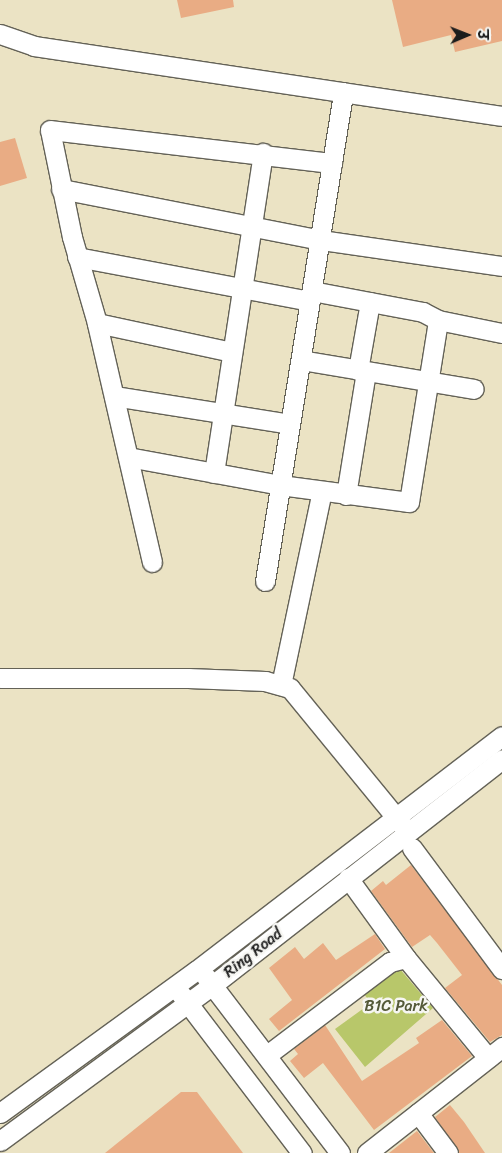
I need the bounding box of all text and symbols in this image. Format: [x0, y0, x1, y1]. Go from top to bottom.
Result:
north arrow [442, 10, 492, 60]
text: उ [470, 30, 495, 40]
street label: Ring Road [220, 924, 286, 982]
park label: B1C Park [364, 996, 428, 1016]

